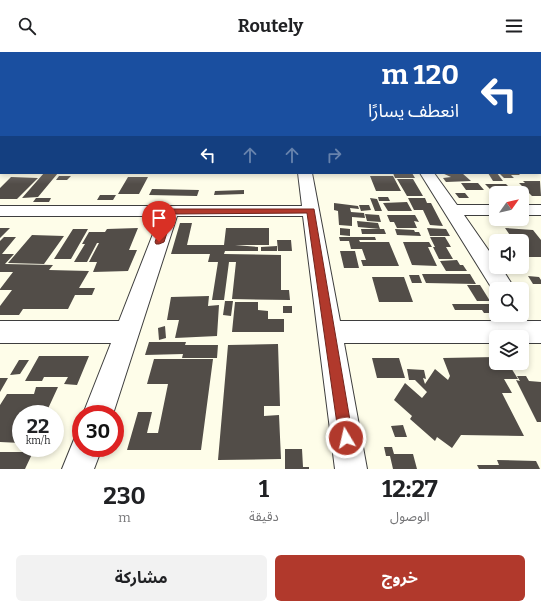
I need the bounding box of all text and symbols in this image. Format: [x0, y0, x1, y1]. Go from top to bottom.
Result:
icon: search [16, 15, 38, 37]
text: Routely [238, 15, 303, 37]
icon: menu [503, 15, 525, 37]
text: 120 m [382, 58, 459, 91]
icon: left [473, 68, 525, 120]
text: انعطف يسارًا [368, 100, 459, 122]
icon: left [197, 144, 219, 166]
icon: ahead [239, 144, 261, 166]
icon: ahead [281, 144, 303, 166]
icon: right [323, 144, 345, 166]
north arrow [489, 186, 529, 226]
map controls [489, 186, 529, 370]
pin [142, 201, 176, 242]
icon: arrive [148, 207, 170, 229]
button: sound [489, 234, 529, 274]
button: search [489, 282, 529, 322]
button: layers [489, 330, 529, 370]
speed limit sign: 30 [72, 405, 124, 457]
text: 22 [27, 414, 49, 438]
position arrow [325, 417, 367, 459]
text: km/h [26, 435, 50, 447]
text: 1 [259, 475, 269, 503]
text: 12:27 [382, 475, 438, 503]
text: 230 [103, 482, 146, 510]
text: دقيقة [249, 509, 279, 524]
text: الوصول [390, 509, 430, 524]
text: m [118, 510, 131, 525]
button: مشاركة [16, 555, 267, 601]
button: خروج [275, 555, 525, 601]

